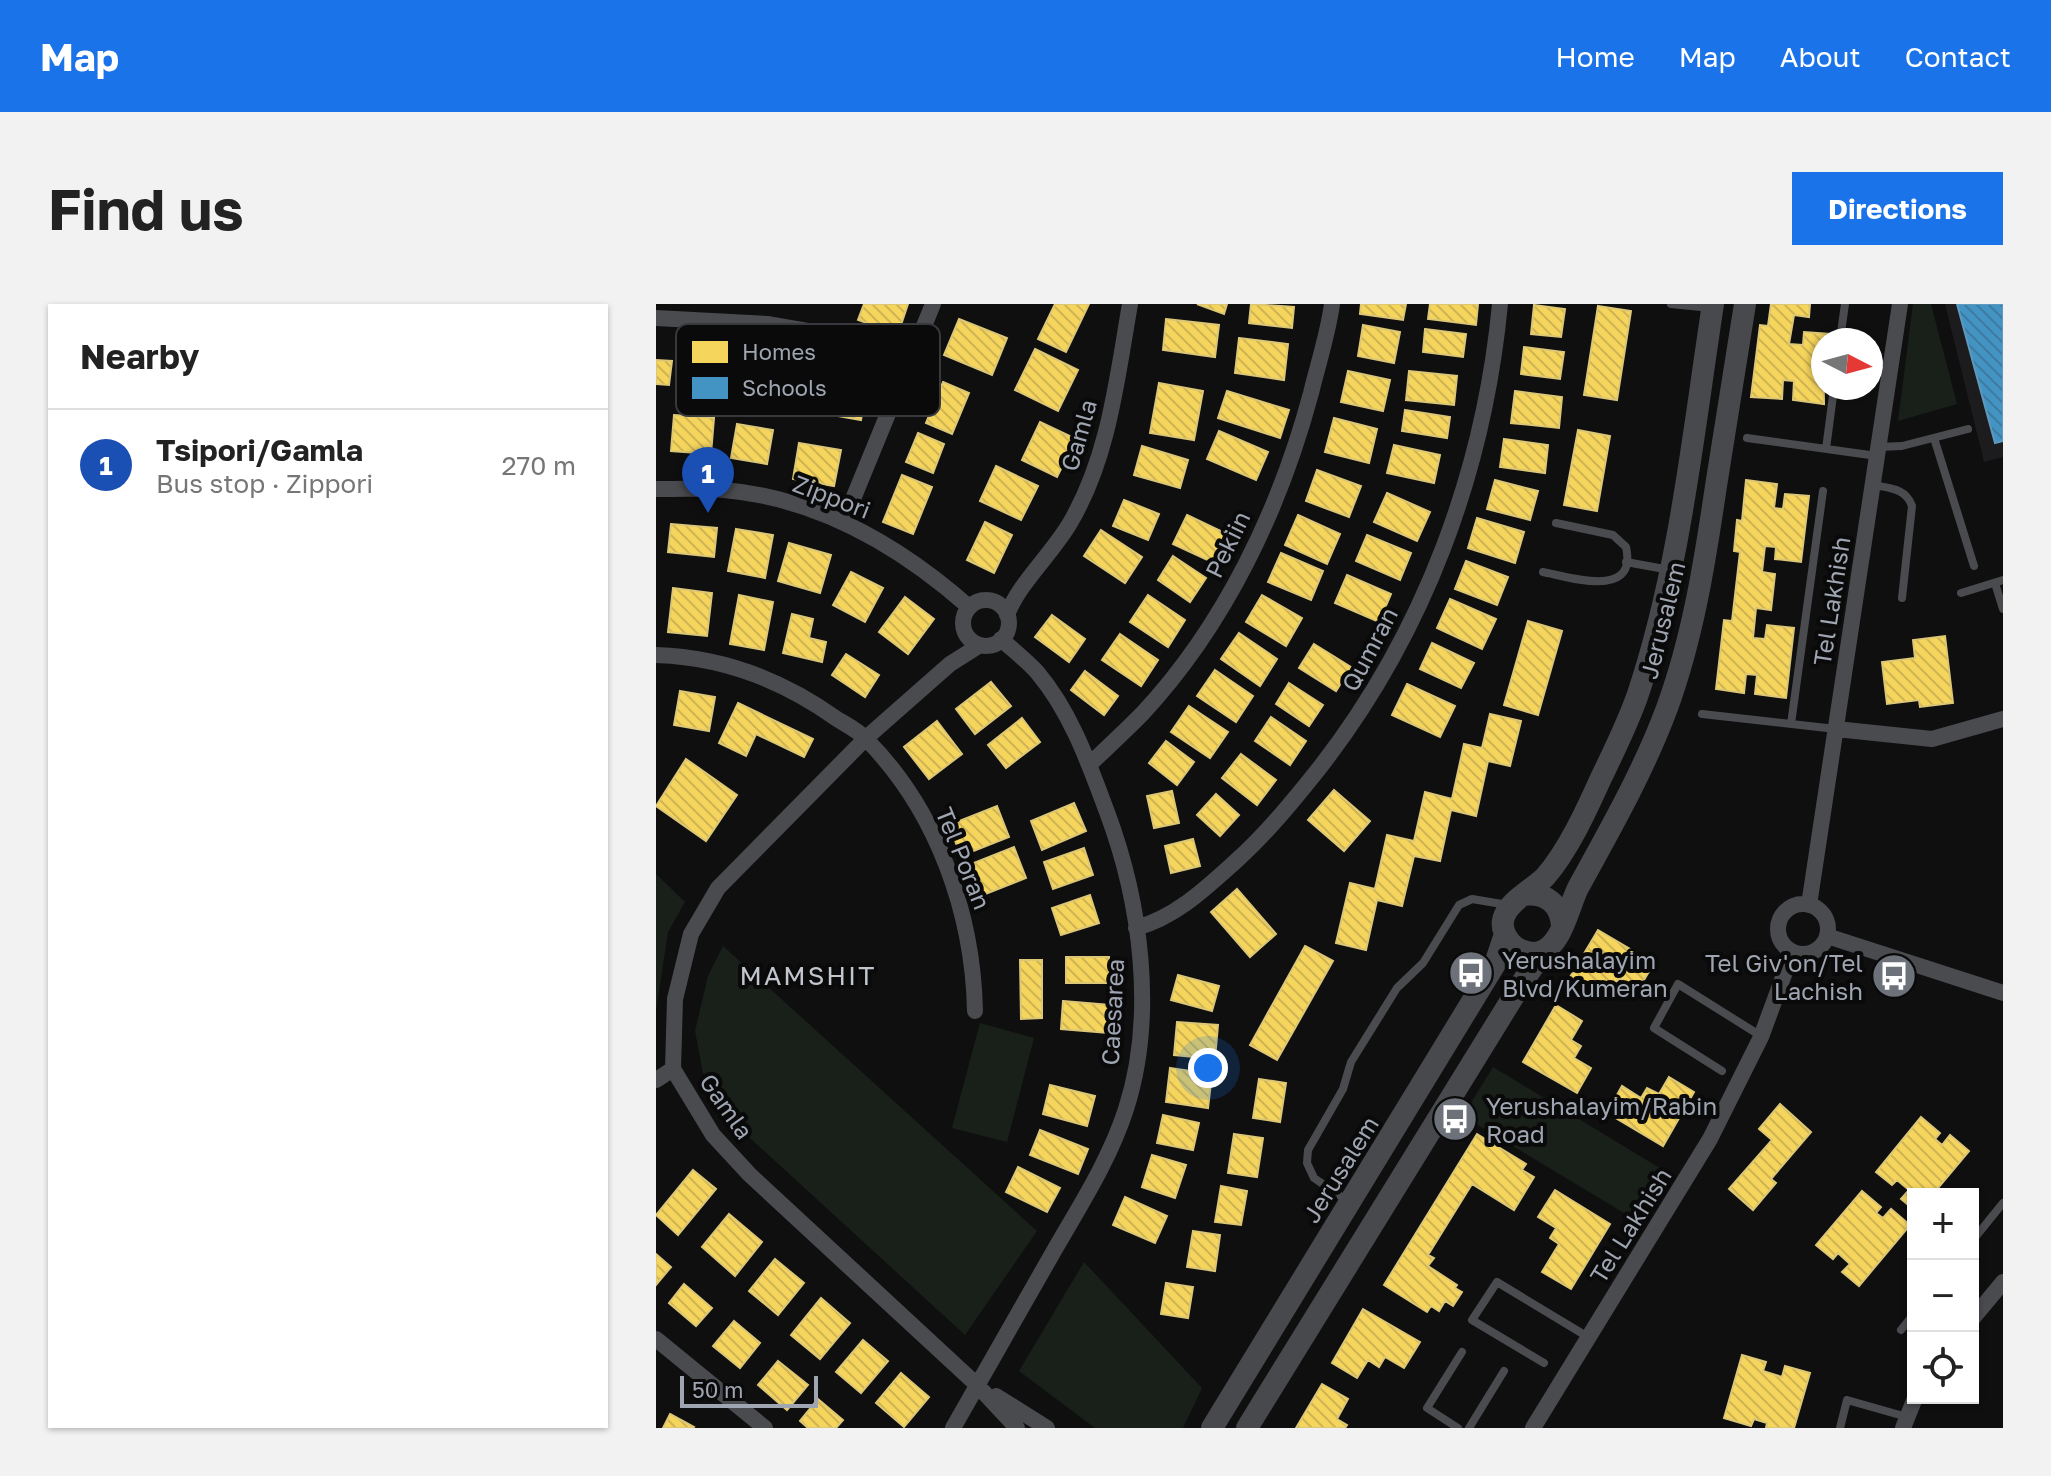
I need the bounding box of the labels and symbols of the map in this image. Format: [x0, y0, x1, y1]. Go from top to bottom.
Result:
legend [676, 324, 940, 416]
north arrow [1811, 328, 1883, 400]
text: Homes [742, 338, 816, 365]
text: Schools [742, 374, 827, 401]
street label: Gamla [1054, 396, 1102, 474]
pin: 1 [682, 447, 734, 513]
street label: Zippori [789, 468, 875, 524]
street label: Pekiin [1198, 506, 1256, 582]
street label: Tel Lakhish [1807, 535, 1855, 667]
street label: Jerusalem [1633, 558, 1691, 682]
street label: Qumran [1335, 602, 1403, 696]
street label: Tel Poran [930, 803, 998, 913]
place label: Yerushalayim Blvd/Kumeran [1502, 945, 1668, 1002]
place label: Tel Giv'on/Tel Lachish [1705, 948, 1863, 1005]
bus stop icon: Yerushalayim Blvd/Kumeran [1447, 949, 1495, 997]
bus stop icon: Tel Giv'on/Tel Lachish [1870, 952, 1918, 1000]
street label: Caesarea [1095, 958, 1129, 1066]
district label: MAMSHIT [740, 960, 876, 991]
your location [1188, 1048, 1228, 1088]
street label: Gamla [694, 1068, 760, 1144]
place label: Yerushalayim/Rabin Road [1486, 1091, 1717, 1148]
bus stop icon: Yerushalayim/Rabin Road [1431, 1095, 1479, 1143]
street label: Jerusalem [1296, 1110, 1384, 1228]
street label: Tel Lakhish [1583, 1162, 1677, 1288]
scale bar [680, 1372, 818, 1408]

